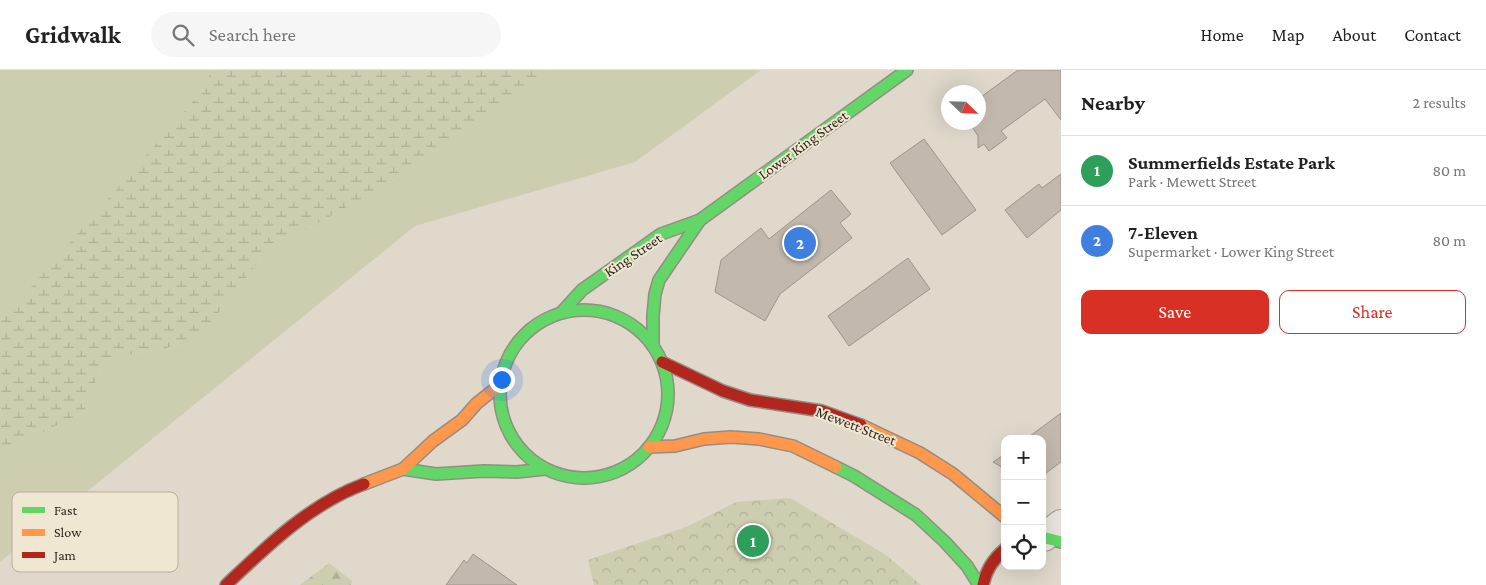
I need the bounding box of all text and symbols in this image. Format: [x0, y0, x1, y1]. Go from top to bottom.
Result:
search box [151, 12, 501, 57]
text: Gridwalk [25, 21, 121, 48]
icon: search [169, 21, 197, 49]
text: Search here [209, 24, 296, 45]
text: Home [1201, 25, 1244, 45]
text: Map [1272, 25, 1304, 45]
text: About [1332, 25, 1376, 45]
text: Contact [1404, 25, 1461, 45]
north arrow [941, 85, 986, 130]
text: Nearby [1081, 91, 1145, 115]
text: 2 results [1413, 94, 1466, 111]
street label: Lower King Street [755, 107, 852, 184]
text: Summerfields Estate Park [1128, 152, 1335, 173]
text: 1 [1094, 162, 1100, 179]
text: 80 m [1432, 162, 1466, 179]
text: Park · Mewett Street [1128, 173, 1256, 190]
text: 7-Eleven [1128, 222, 1198, 243]
pin: 2 [784, 224, 816, 262]
street label: King Street [601, 229, 666, 281]
text: 2 [1093, 232, 1101, 249]
text: 80 m [1432, 232, 1466, 249]
text: Supermarket · Lower King Street [1128, 243, 1334, 260]
button: Save [1081, 290, 1269, 334]
button: Share [1279, 290, 1466, 334]
your location [489, 367, 515, 393]
street label: Mewett Street [814, 403, 899, 449]
map controls [1001, 435, 1046, 570]
button: + [1001, 435, 1046, 480]
button: − [1001, 480, 1046, 525]
legend [12, 492, 178, 572]
text: Fast [54, 502, 78, 518]
pin: 1 [737, 522, 769, 560]
text: Slow [54, 524, 82, 540]
button: locate [1001, 525, 1046, 570]
text: Jam [52, 547, 76, 563]

